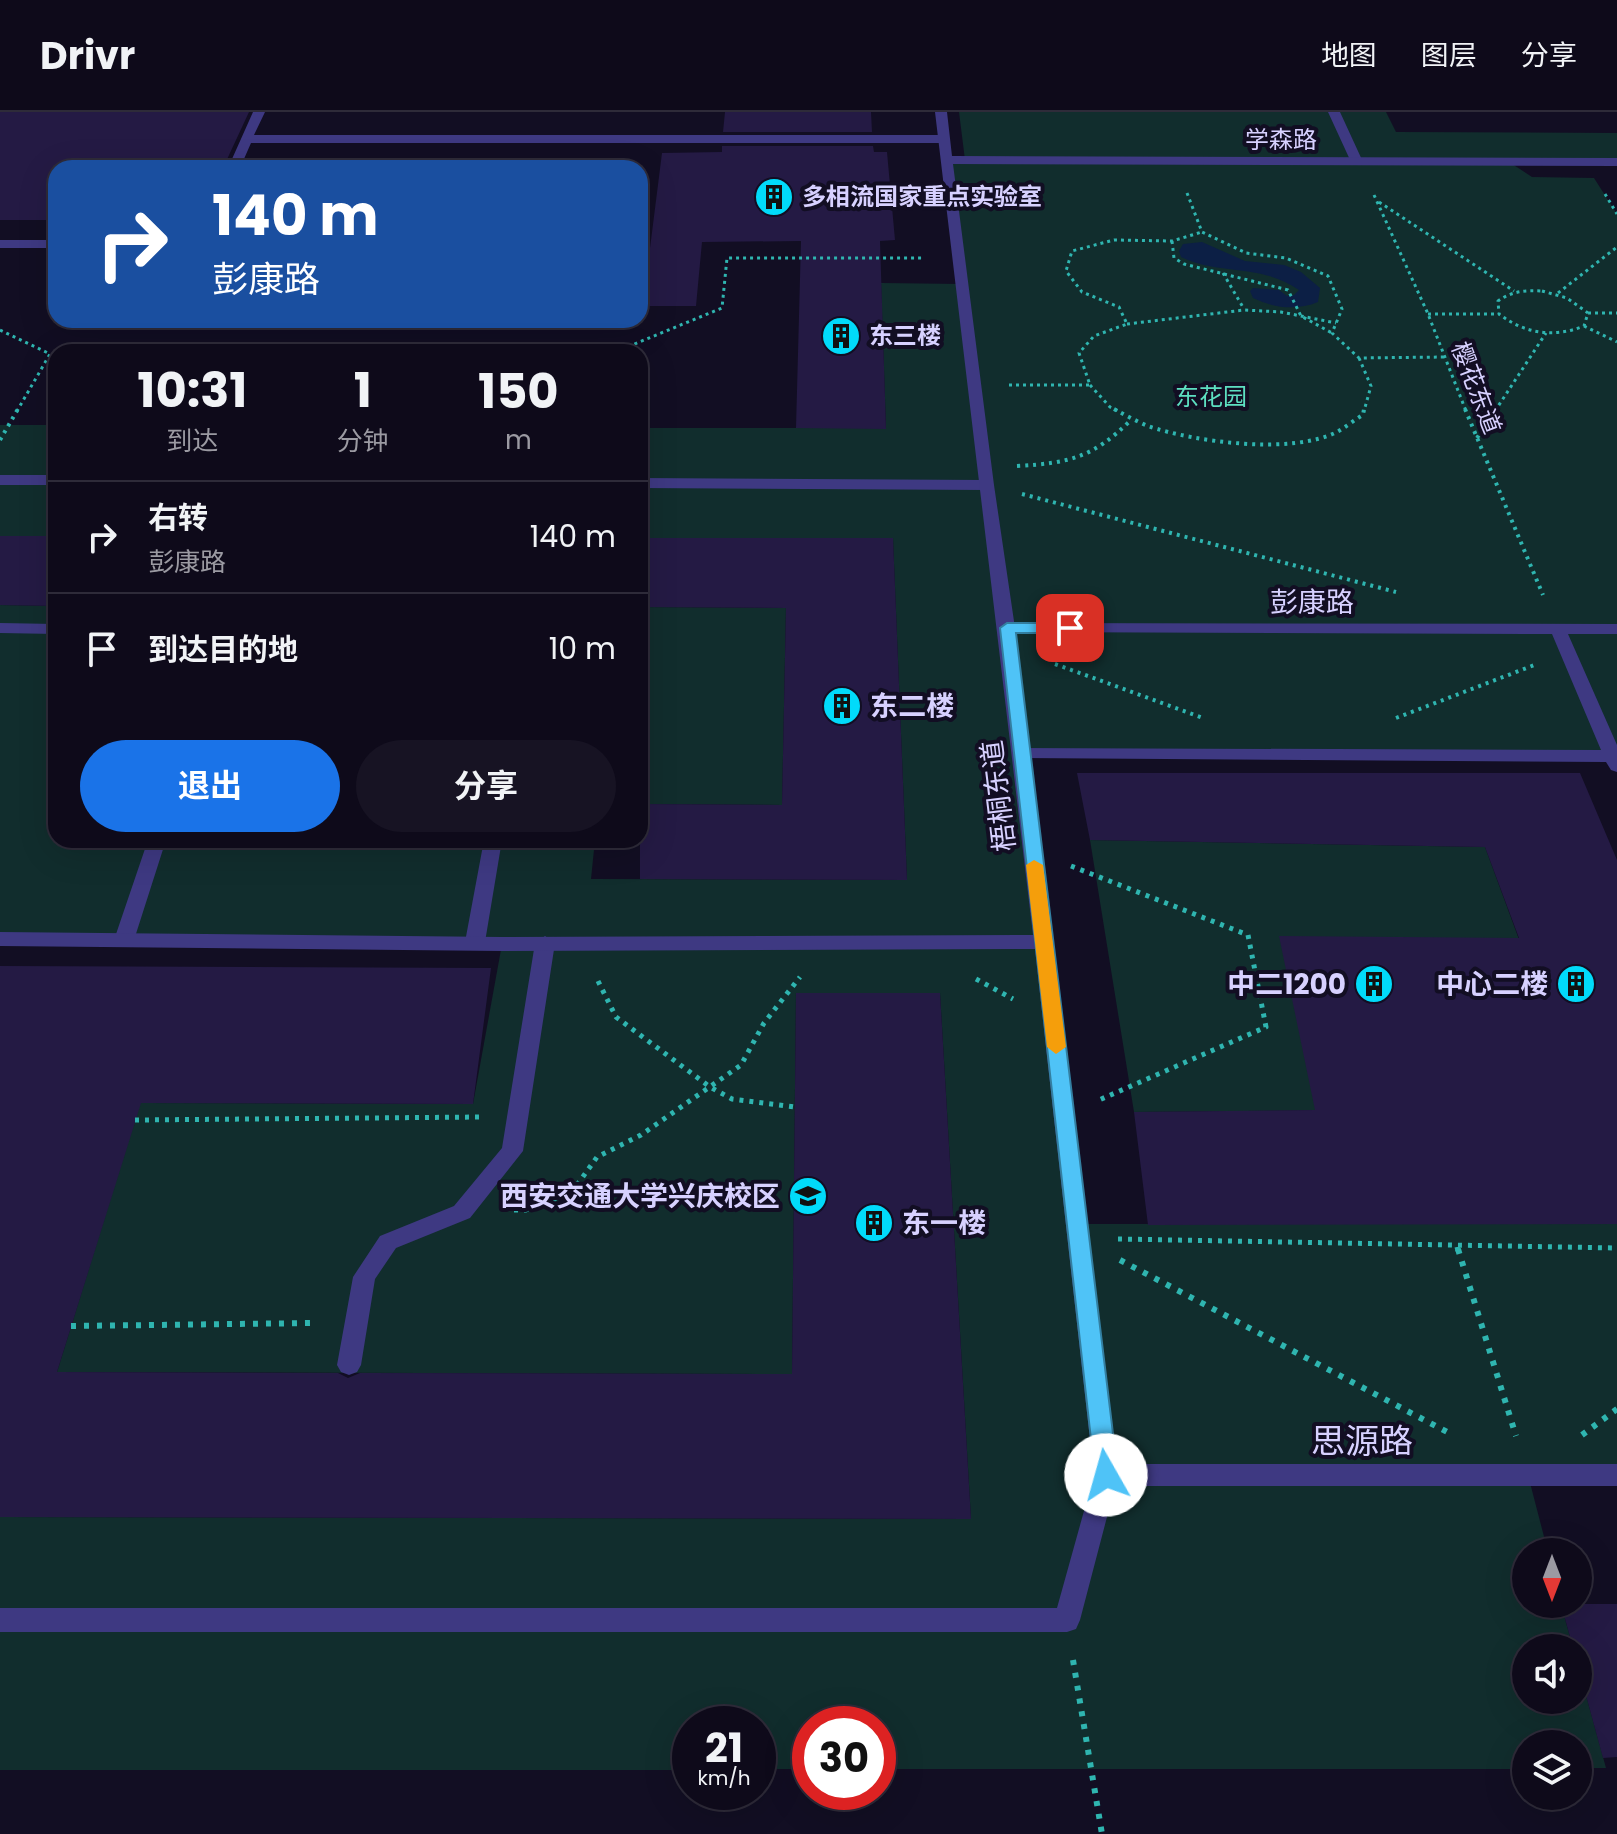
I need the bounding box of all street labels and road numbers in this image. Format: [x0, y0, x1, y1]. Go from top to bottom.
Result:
street label: 学森路 [1245, 123, 1317, 156]
street label: 樱花东道 [1444, 337, 1509, 439]
street label: 彭康路 [1270, 583, 1354, 622]
street label: 梧桐东道 [972, 738, 1025, 854]
street label: 思源路 [1311, 1417, 1413, 1465]

